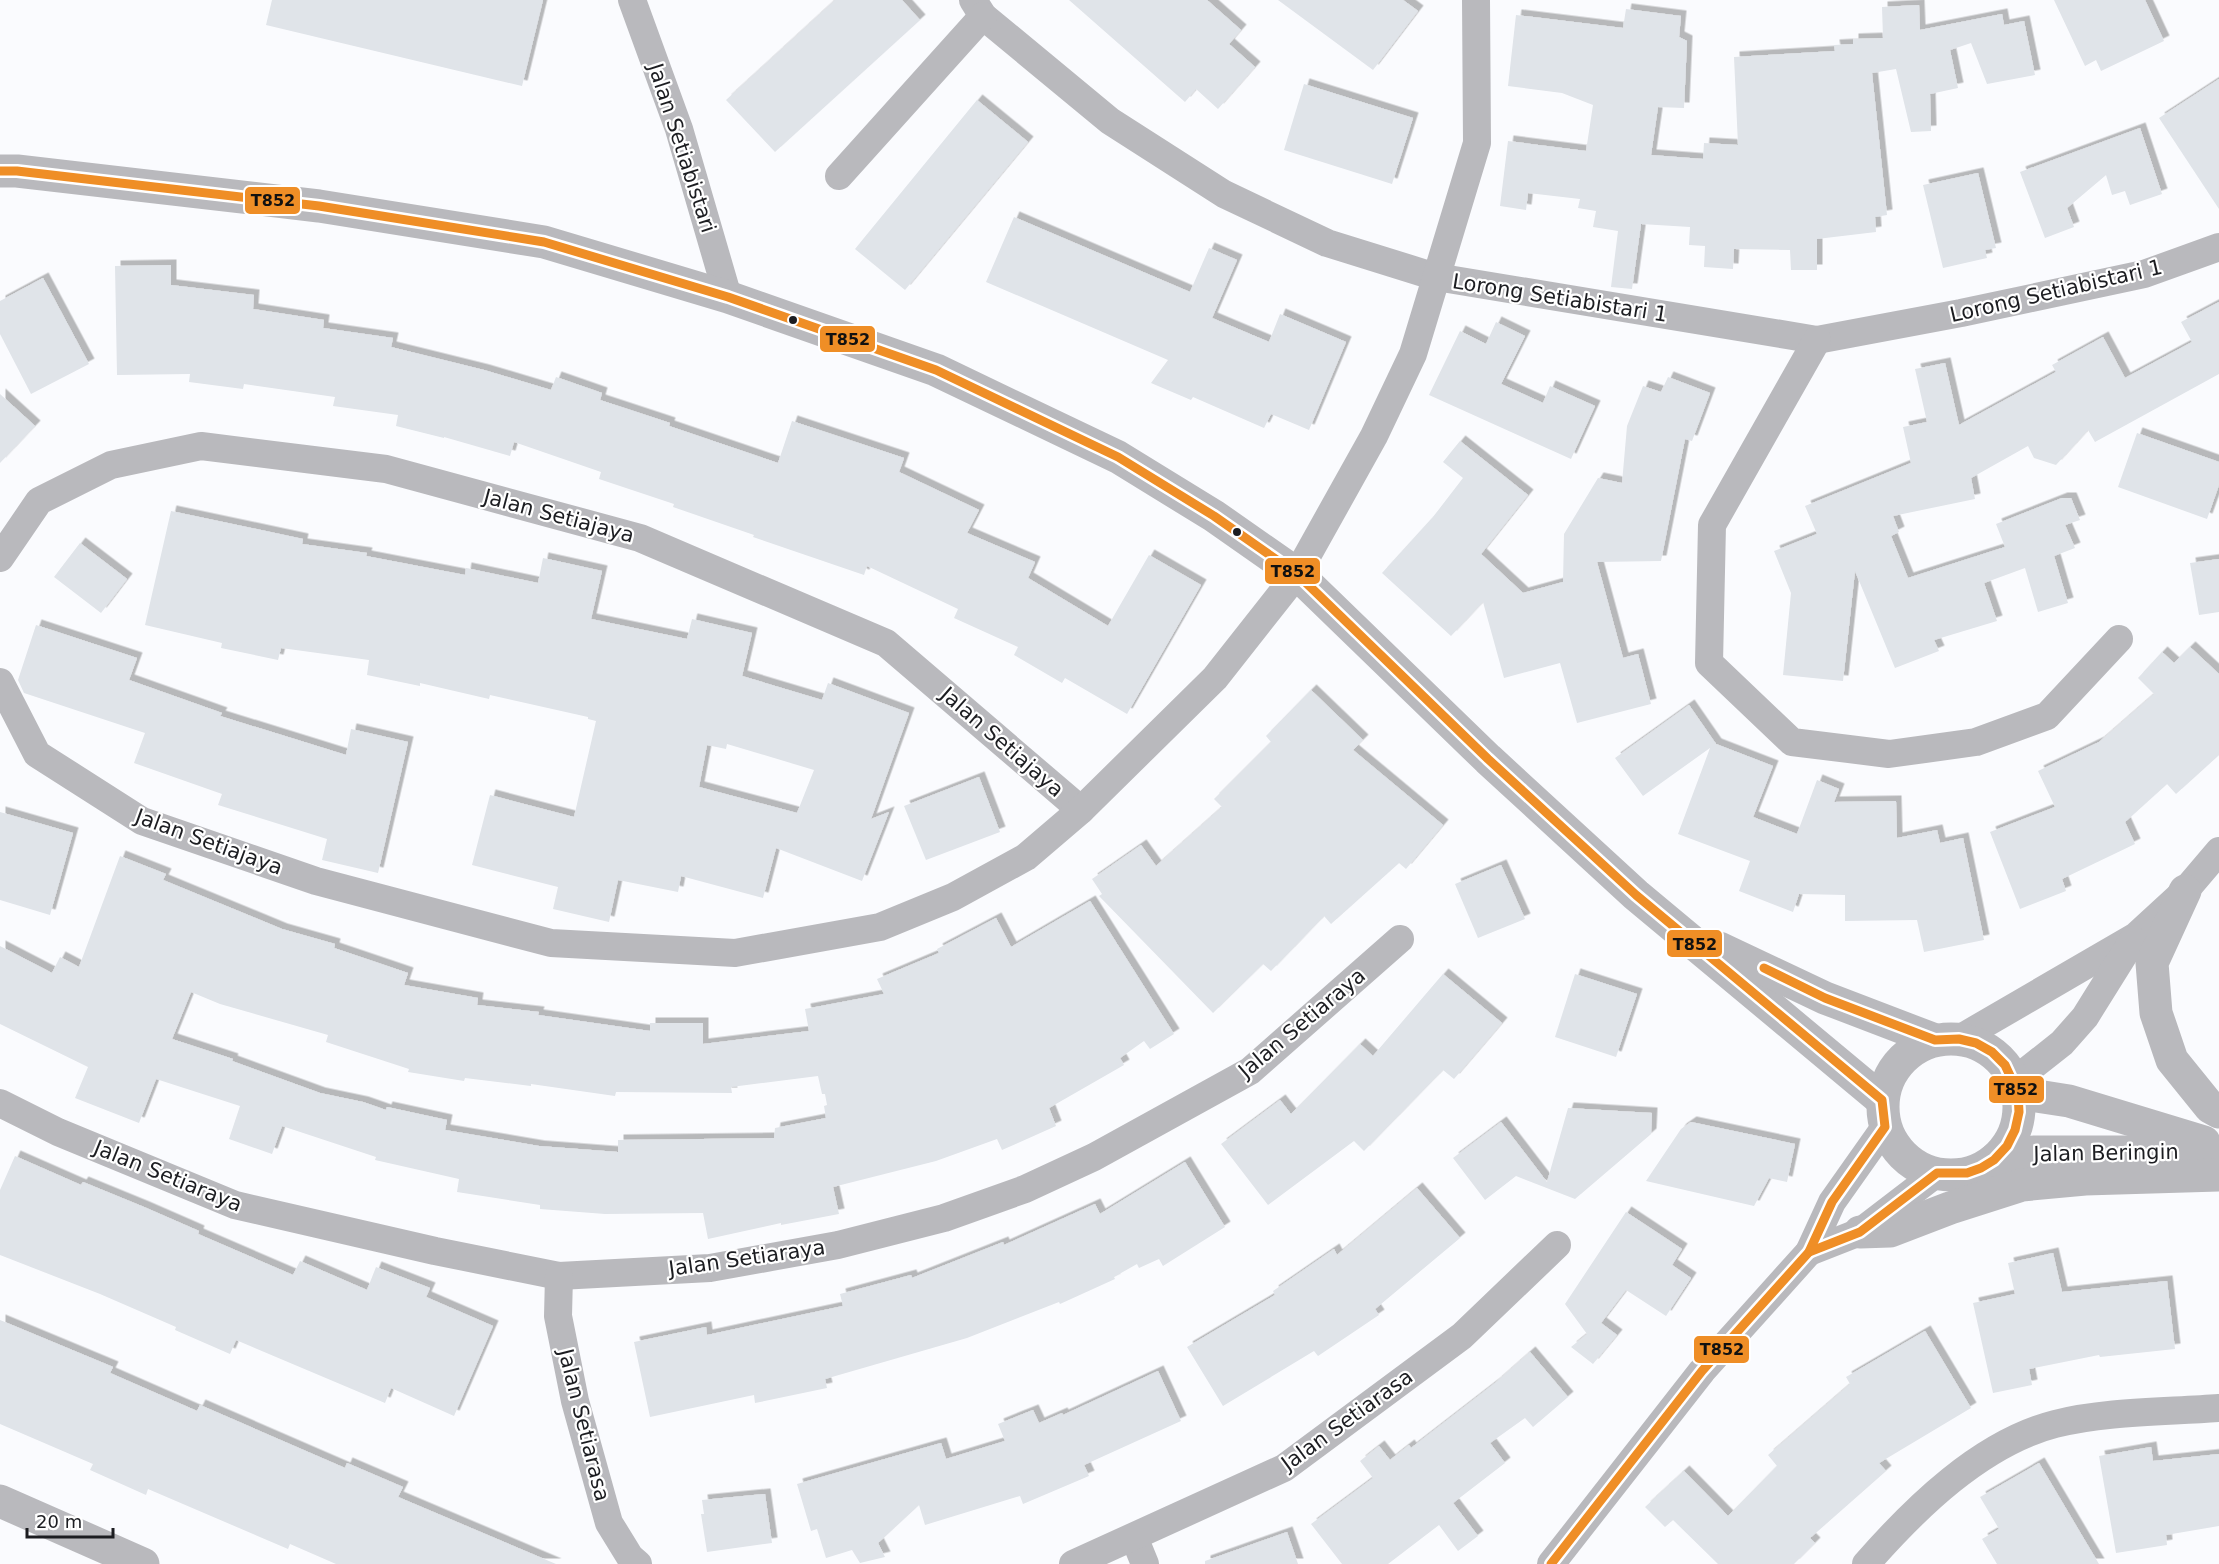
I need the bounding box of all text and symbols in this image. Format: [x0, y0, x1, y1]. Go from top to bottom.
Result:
street label: Jalan Setiabistari [643, 58, 721, 236]
line badge: T852 [244, 186, 301, 215]
text: T852 [251, 191, 295, 210]
street label: Lorong Setiabistari 1 [1947, 255, 2165, 327]
street label: Lorong Setiabistari 1 [1451, 269, 1669, 327]
unlabelled marker [787, 314, 799, 326]
line badge: T852 [819, 325, 876, 353]
text: T852 [826, 330, 870, 349]
street label: Jalan Setiajaya [479, 484, 637, 548]
unlabelled marker [1231, 526, 1243, 538]
line badge: T852 [1264, 557, 1321, 585]
text: T852 [1271, 562, 1315, 581]
street label: Jalan Setiajaya [934, 681, 1068, 802]
street label: Jalan Setiajaya [130, 804, 286, 880]
line badge: T852 [1666, 929, 1723, 958]
text: T852 [1673, 935, 1717, 954]
street label: Jalan Setiaraya [1232, 963, 1370, 1084]
line badge: T852 [1988, 1075, 2045, 1104]
text: T852 [1994, 1080, 2038, 1099]
street label: Jalan Setiaraya [89, 1135, 246, 1217]
street label: Jalan Beringin [2031, 1140, 2179, 1166]
street label: Jalan Setiaraya [665, 1235, 827, 1281]
line badge: T852 [1693, 1335, 1750, 1364]
text: T852 [1700, 1340, 1744, 1359]
street label: Jalan Setiarasa [553, 1344, 615, 1504]
street label: Jalan Setiarasa [1275, 1364, 1417, 1477]
scale bar [27, 1501, 112, 1539]
text: 20 m [36, 1511, 82, 1532]

